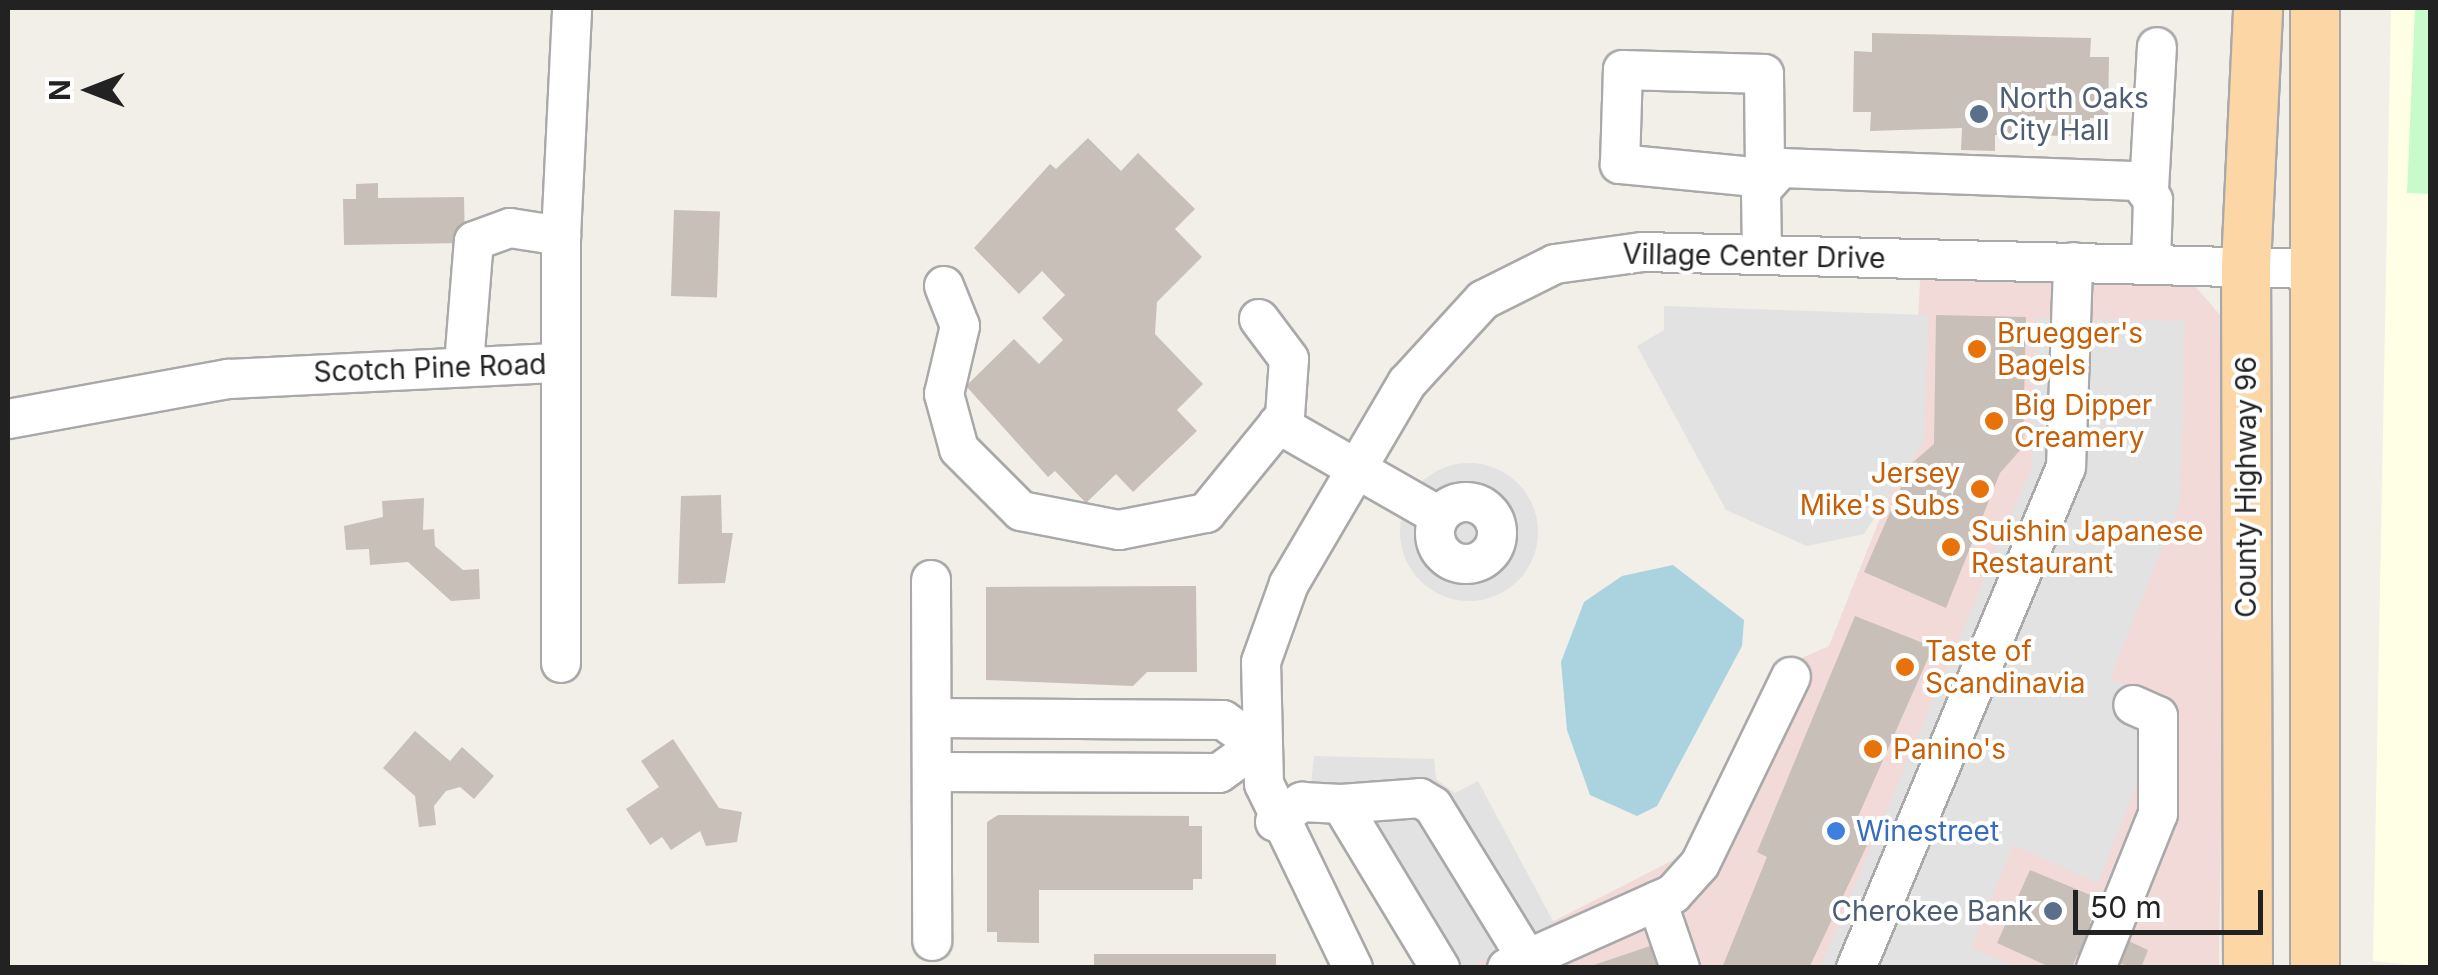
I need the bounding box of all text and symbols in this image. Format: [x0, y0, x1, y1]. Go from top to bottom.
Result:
north arrow [40, 40, 140, 140]
text: N [43, 79, 77, 101]
place label: North Oaks City Hall [1999, 81, 2149, 147]
marker: North Oaks City Hall [1968, 103, 1990, 125]
street label: Village Center Drive [1622, 237, 1886, 275]
place label: Bruegger's Bagels [1997, 316, 2143, 382]
marker: Bruegger's Bagels [1966, 338, 1988, 360]
street label: Scotch Pine Road [313, 347, 547, 389]
street label: County Highway 96 [2229, 356, 2263, 618]
place label: Big Dipper Creamery [2014, 388, 2152, 454]
marker: Big Dipper Creamery [1983, 410, 2005, 432]
place label: Jersey Mike's Subs [1800, 456, 1960, 522]
marker: Jersey Mike's Subs [1969, 478, 1991, 500]
place label: Suishin Japanese Restaurant [1971, 514, 2204, 580]
marker: Suishin Japanese Restaurant [1940, 536, 1962, 558]
place label: Taste of Scandinavia [1925, 634, 2086, 700]
marker: Taste of Scandinavia [1894, 656, 1916, 678]
place label: Panino's [1893, 732, 2006, 766]
marker: Panino's [1862, 738, 1884, 760]
place label: Winestreet [1856, 814, 1999, 848]
marker: Winestreet [1825, 820, 1847, 842]
scale bar [2078, 870, 2268, 932]
text: 50 m [2090, 889, 2162, 925]
place label: Cherokee Bank [1832, 894, 2033, 928]
marker: Cherokee Bank [2042, 900, 2064, 922]

